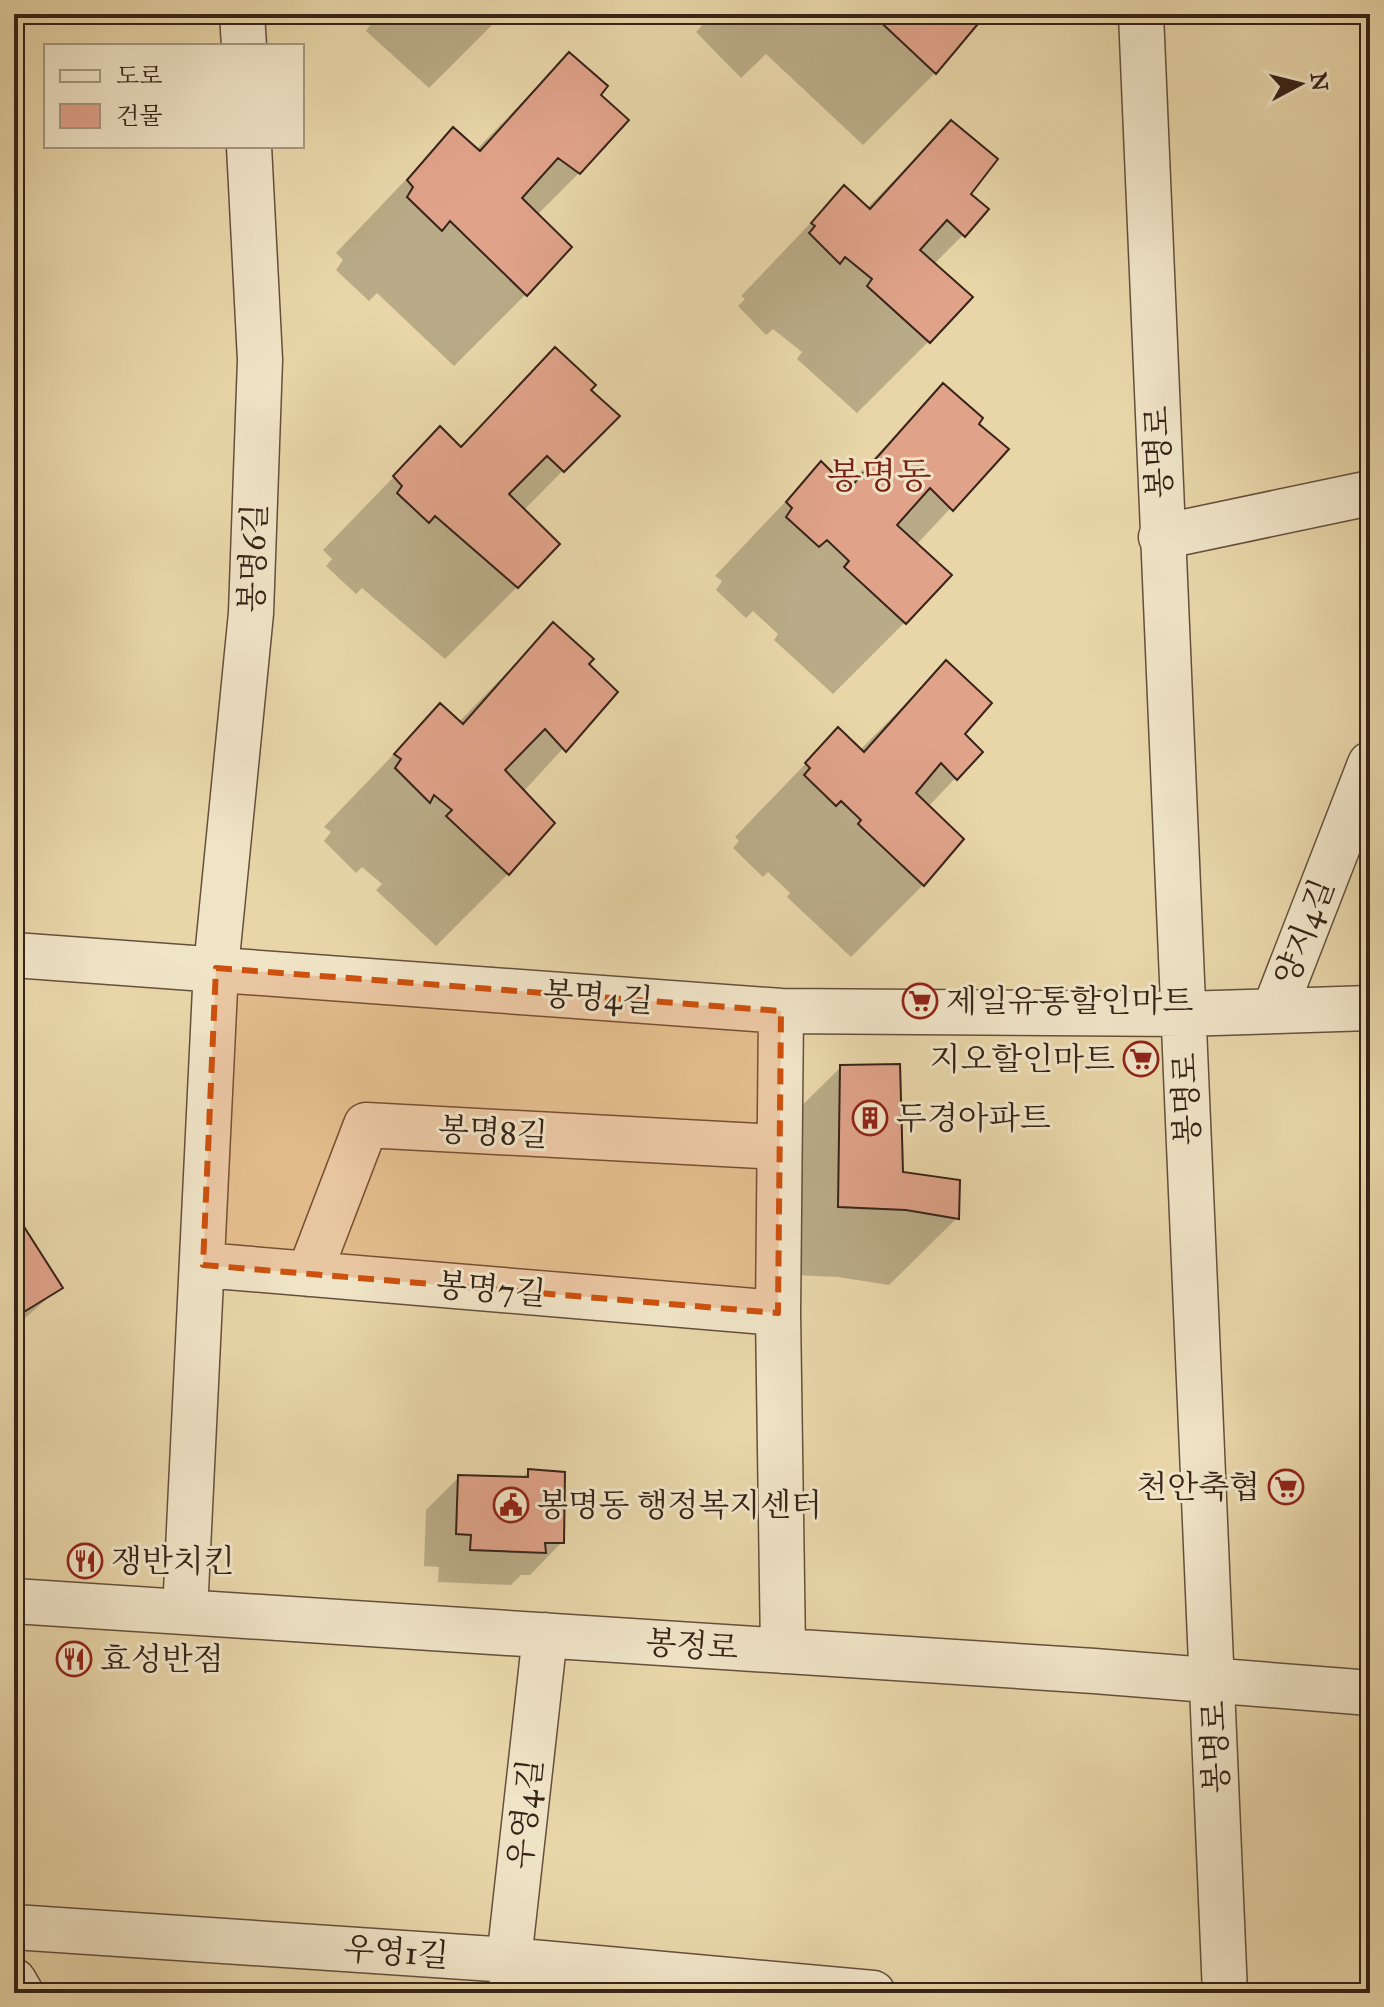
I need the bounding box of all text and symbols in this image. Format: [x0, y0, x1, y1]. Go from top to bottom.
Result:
legend [44, 44, 304, 148]
north arrow [1260, 44, 1340, 124]
text: 도로 [116, 61, 162, 91]
text: N [1305, 71, 1334, 93]
text: 건물 [116, 101, 162, 131]
street label: 봉명로 [1137, 405, 1180, 499]
district label: 봉명동 [827, 454, 931, 498]
street label: 봉명6길 [232, 503, 275, 613]
street label: 양지4길 [1266, 874, 1342, 991]
street label: 봉명4길 [541, 974, 654, 1021]
supermarket icon: 제일유통할인마트 [901, 982, 939, 1020]
place label: 제일유통할인마트 [946, 982, 1193, 1021]
place label: 지오할인마트 [930, 1040, 1115, 1079]
supermarket icon: 지오할인마트 [1122, 1040, 1160, 1078]
street label: 봉명로 [1165, 1052, 1208, 1146]
building icon: 두경아파트 [851, 1099, 889, 1137]
place label: 두경아파트 [896, 1099, 1051, 1138]
street label: 봉명8길 [437, 1110, 549, 1155]
street label: 봉명7길 [435, 1265, 547, 1314]
place label: 천안축협 [1136, 1468, 1260, 1507]
supermarket icon: 천안축협 [1267, 1468, 1305, 1506]
public building icon: 봉명동 행정복지센터 [492, 1486, 530, 1524]
place label: 봉명동 행정복지센터 [537, 1486, 822, 1525]
restaurant icon: 쟁반치킨 [66, 1542, 104, 1580]
place label: 쟁반치킨 [111, 1542, 235, 1581]
street label: 봉정로 [644, 1623, 740, 1668]
restaurant icon: 효성반점 [55, 1640, 93, 1678]
place label: 효성반점 [100, 1640, 224, 1679]
street label: 봉명로 [1194, 1700, 1237, 1794]
street label: 우영4길 [500, 1757, 551, 1871]
street label: 우영1길 [342, 1929, 450, 1976]

